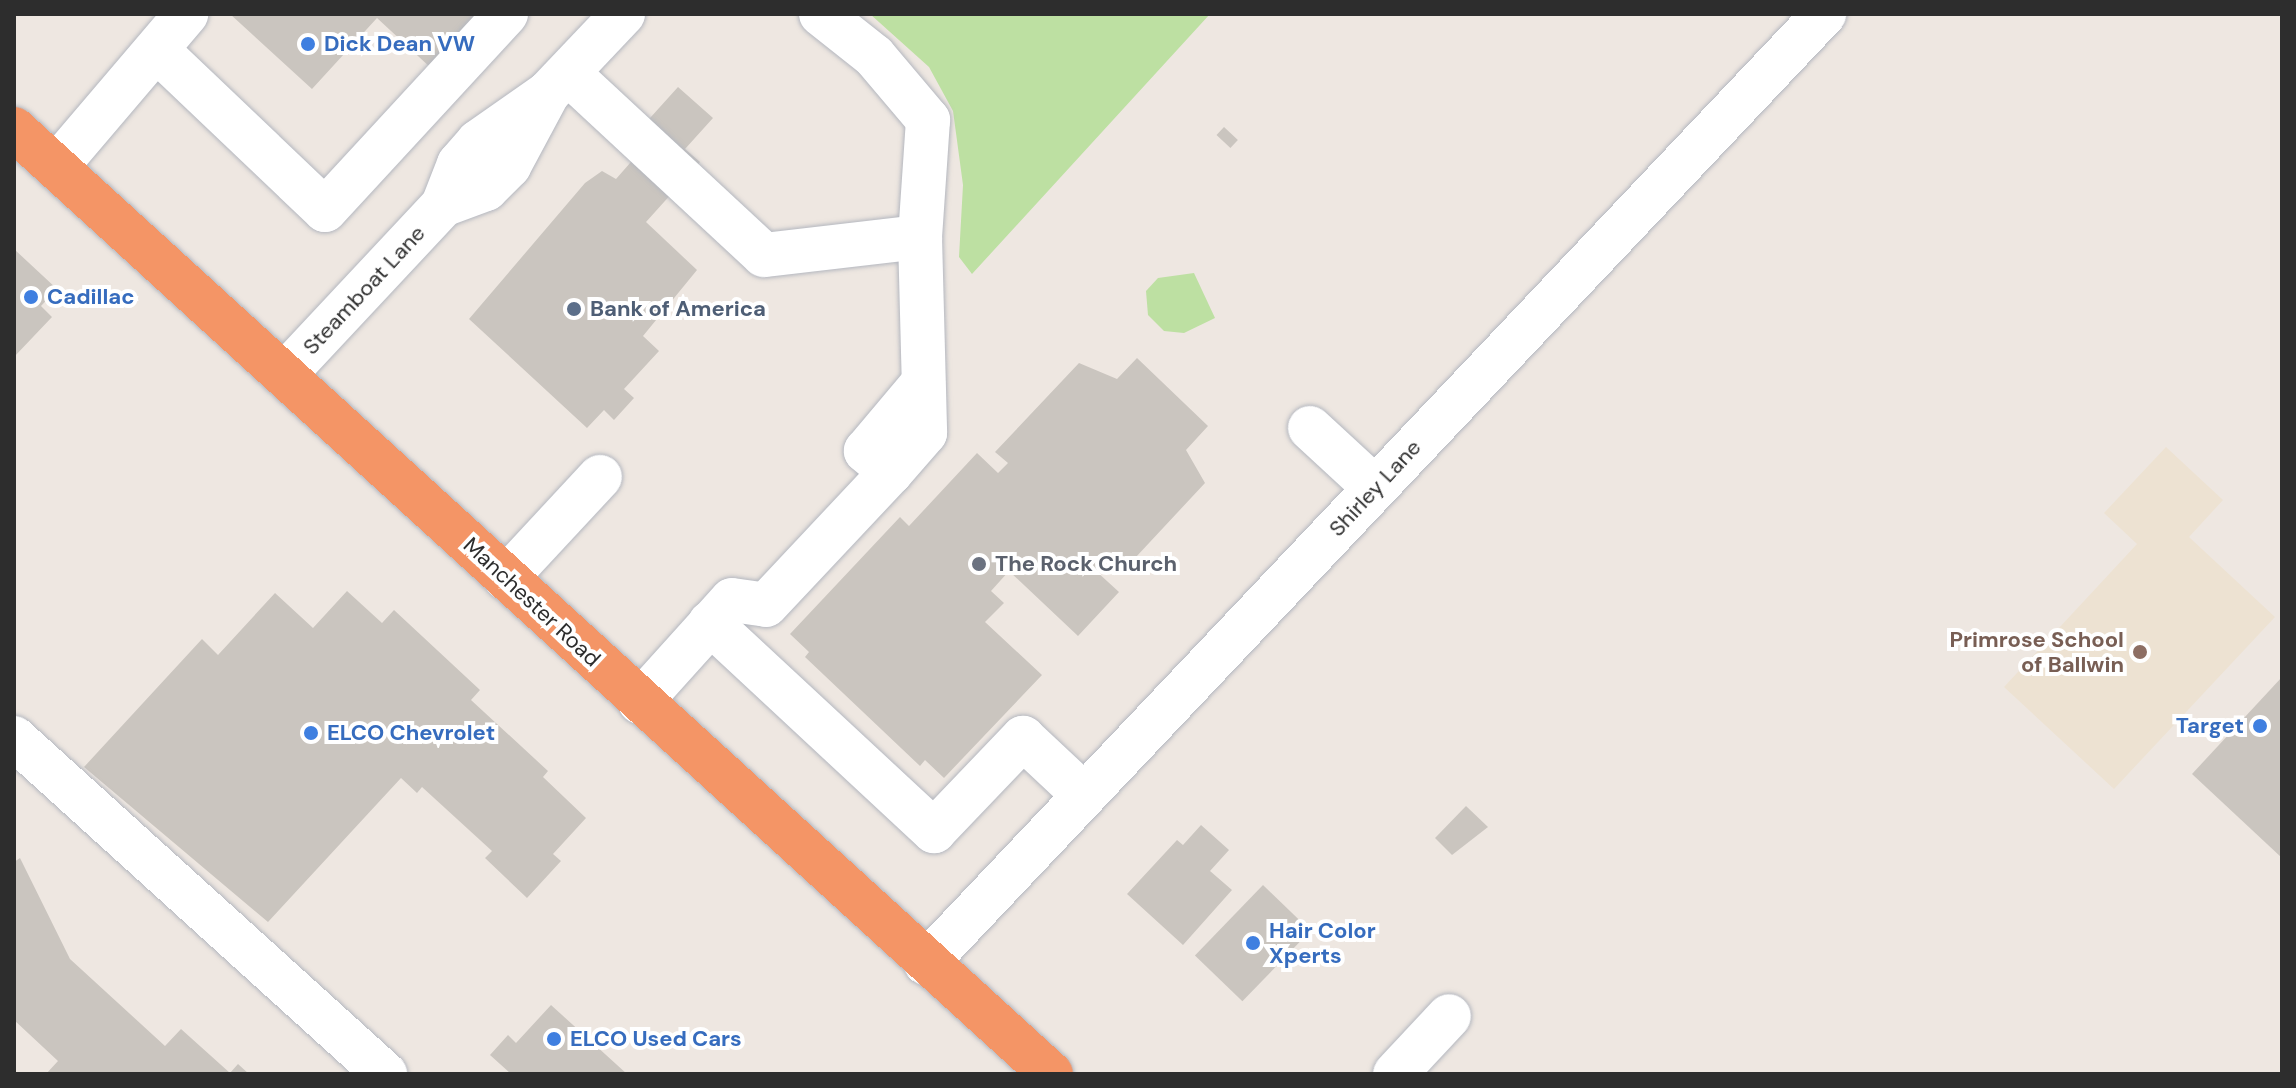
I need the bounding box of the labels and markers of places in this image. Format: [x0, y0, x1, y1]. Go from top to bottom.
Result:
place label: Dick Dean VW [324, 31, 475, 57]
marker: Dick Dean VW [299, 35, 317, 53]
place label: Cadillac [47, 284, 135, 310]
marker: Cadillac [22, 288, 40, 306]
place label: Bank of America [590, 296, 766, 322]
marker: Bank of America [565, 300, 583, 318]
place label: The Rock Church [995, 551, 1177, 577]
marker: The Rock Church [970, 555, 988, 573]
place label: Primrose School of Ballwin [1949, 626, 2124, 678]
marker: Primrose School of Ballwin [2131, 643, 2149, 661]
place label: Target [2176, 713, 2244, 739]
marker: Target [2251, 717, 2269, 735]
place label: ELCO Chevrolet [327, 720, 495, 746]
marker: ELCO Chevrolet [302, 724, 320, 742]
place label: Hair Color Xperts [1269, 917, 1376, 968]
marker: Hair Color Xperts [1244, 934, 1262, 952]
place label: ELCO Used Cars [570, 1026, 742, 1052]
marker: ELCO Used Cars [545, 1030, 563, 1048]

